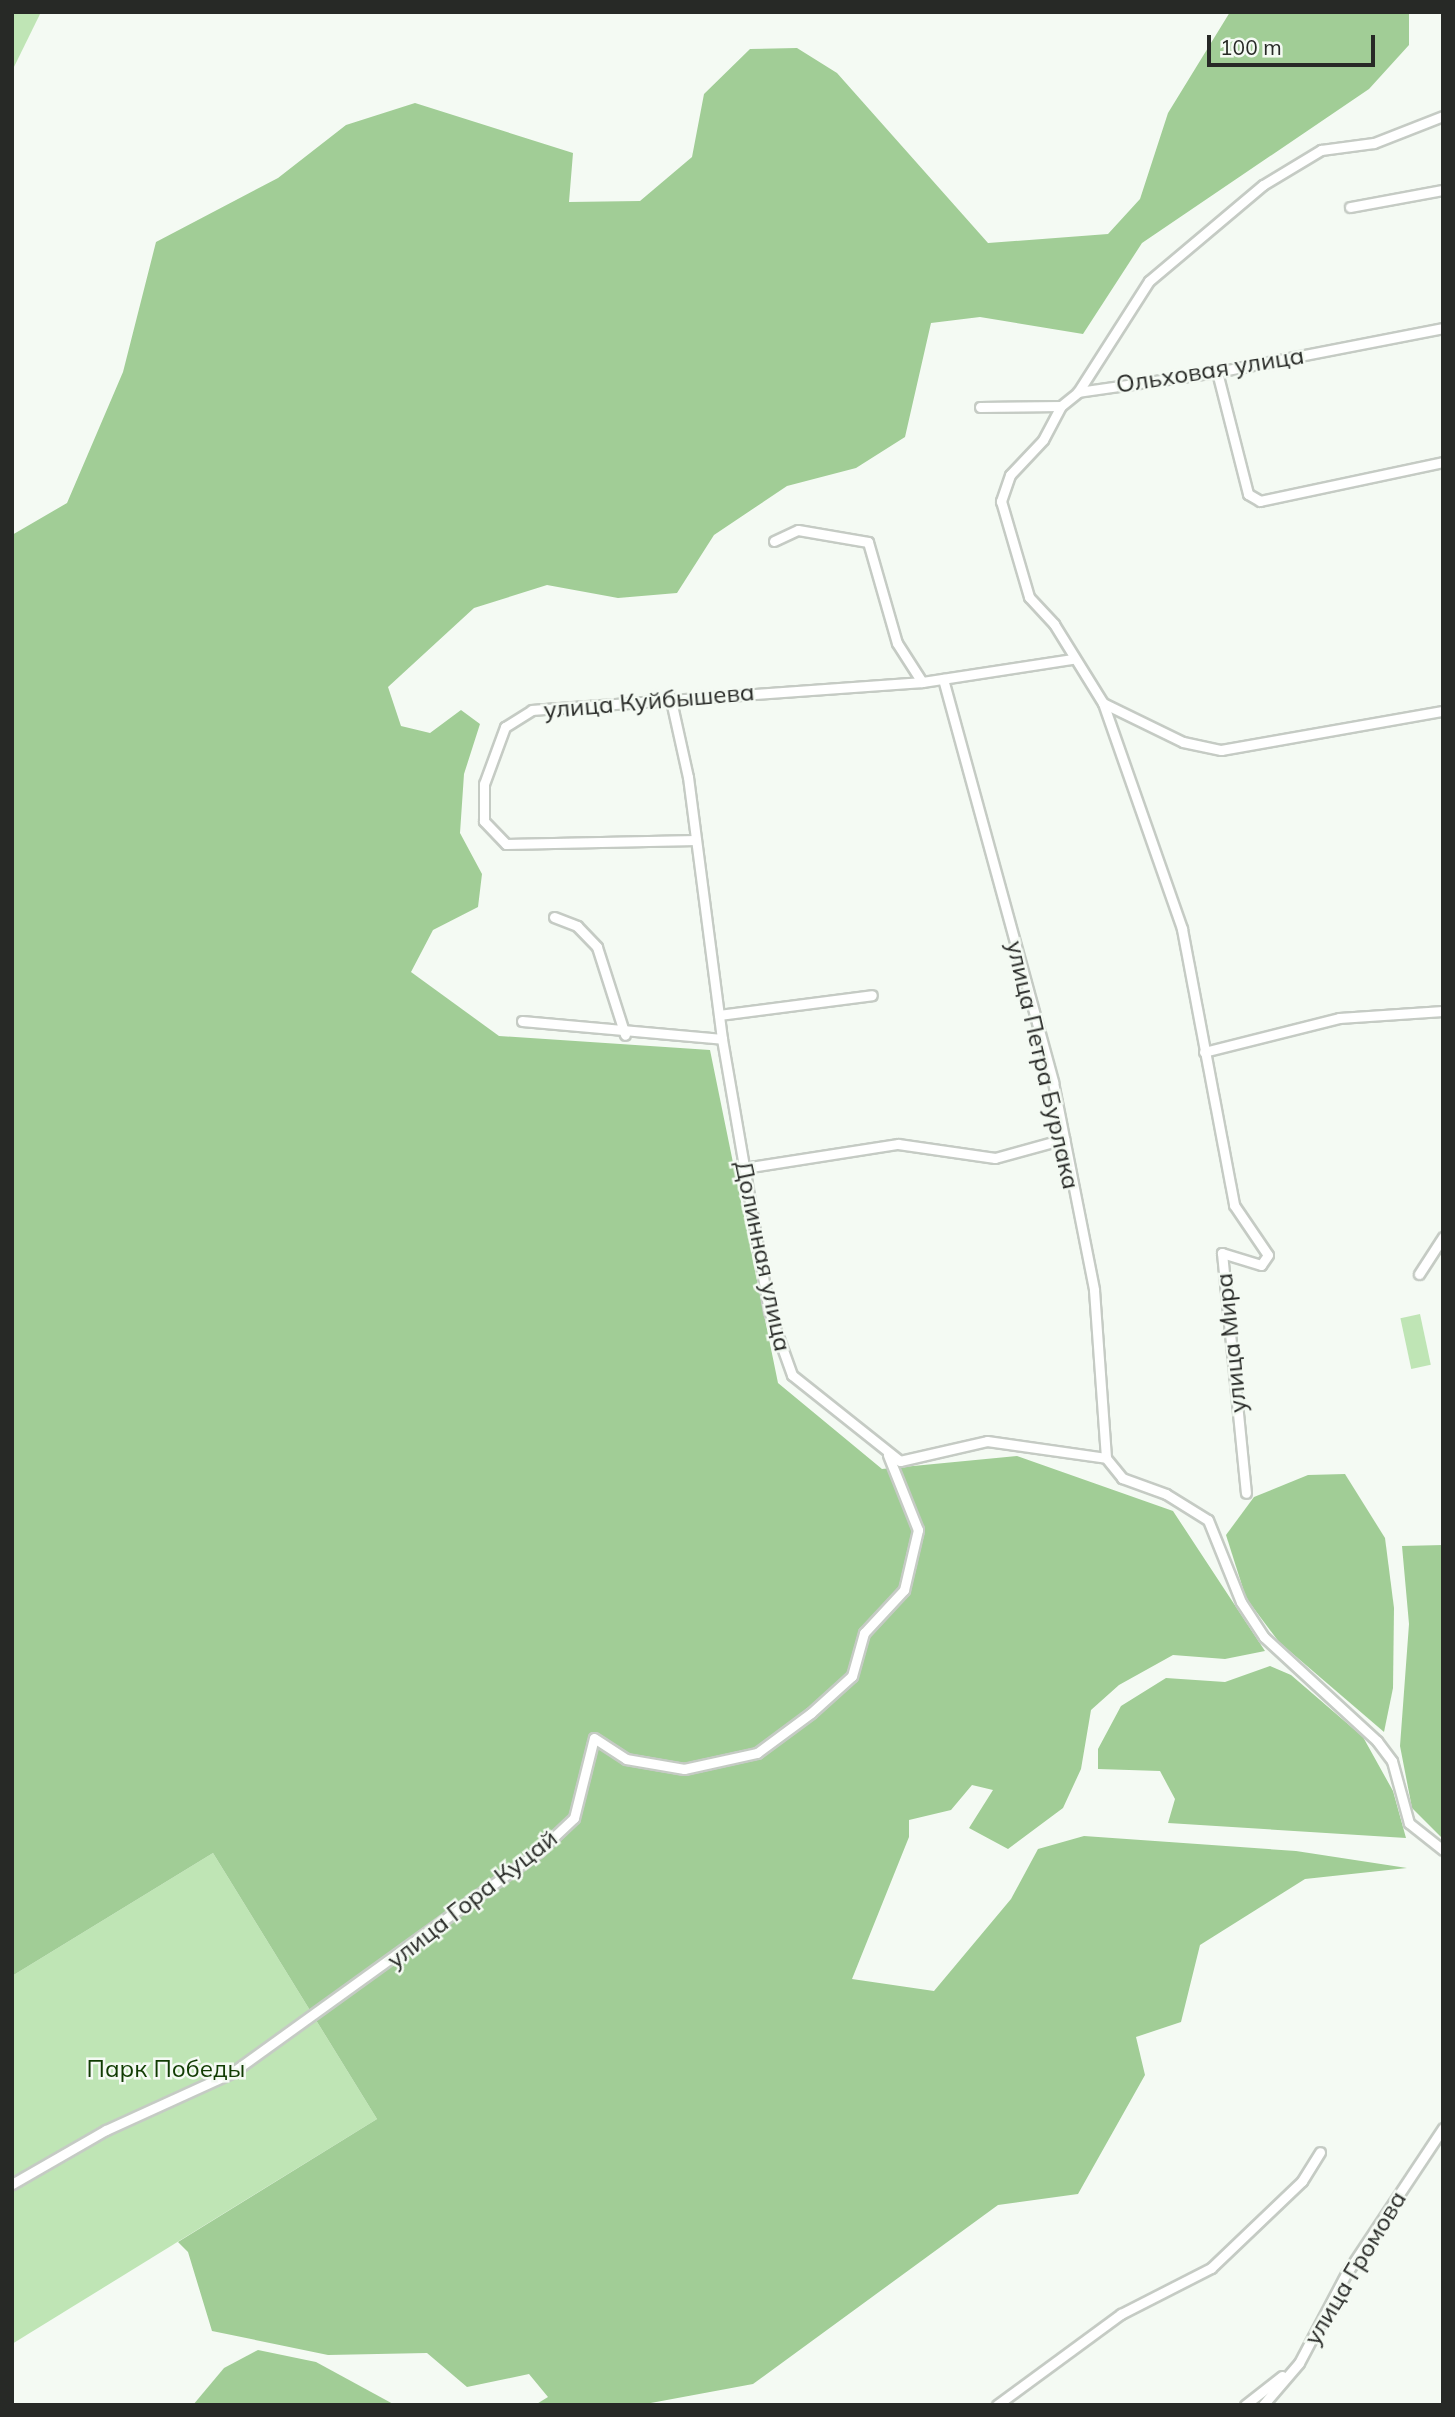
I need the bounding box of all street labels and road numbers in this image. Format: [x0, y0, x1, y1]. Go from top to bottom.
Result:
street label: Ольховая улица [1114, 341, 1306, 399]
street label: улица Куйбышева [542, 677, 756, 725]
street label: улица Петра Бурлака [1000, 938, 1086, 1192]
street label: Долинная улица [729, 1158, 797, 1354]
street label: улица Мира [1209, 1272, 1253, 1414]
street label: улица Гора Куцай [381, 1824, 563, 1974]
street label: улица Громова [1298, 2186, 1412, 2350]

